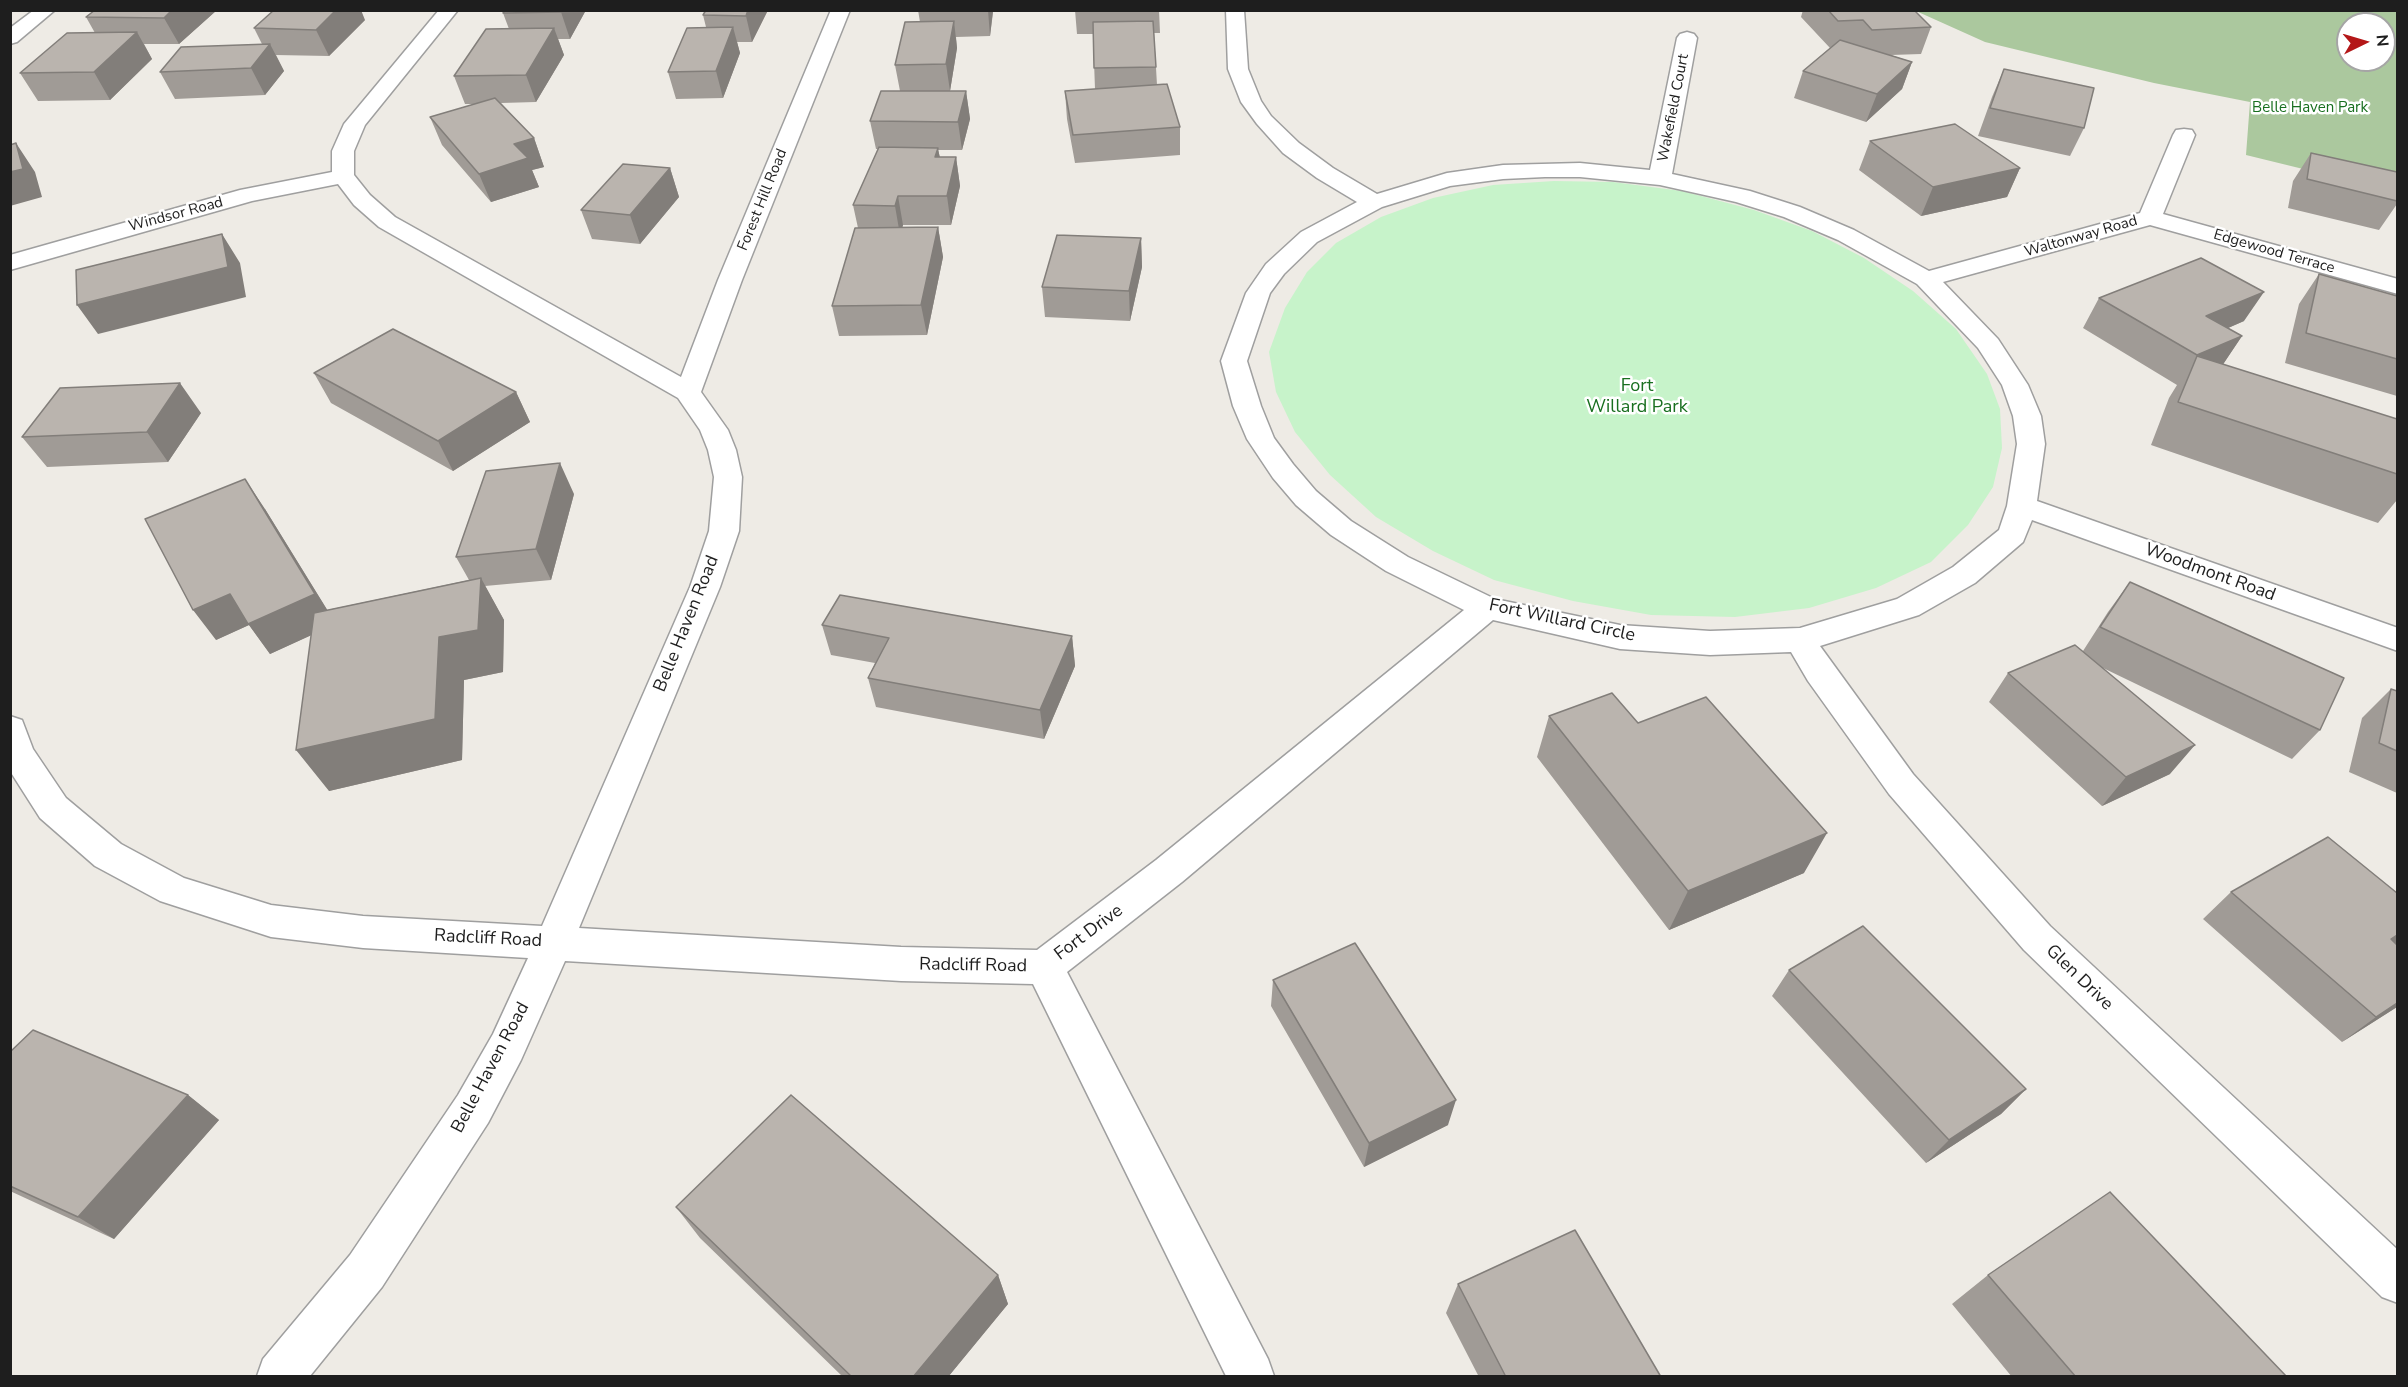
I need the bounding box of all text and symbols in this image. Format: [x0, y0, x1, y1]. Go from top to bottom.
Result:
north arrow [2336, 12, 2396, 72]
text: N [2370, 34, 2393, 48]
street label: Wakefield Court [1655, 53, 1693, 163]
park label: Belle Haven Park [2252, 99, 2368, 117]
street label: Forest Hill Road [734, 146, 792, 254]
street label: Windsor Road [127, 194, 225, 236]
street label: Waltonway Road [2022, 212, 2140, 262]
street label: Edgewood Terrace [2211, 226, 2337, 278]
park label: Fort Willard Park [1586, 376, 1688, 418]
street label: Woodmont Road [2142, 539, 2278, 607]
street label: Belle Haven Road [650, 553, 724, 695]
street label: Fort Willard Circle [1487, 595, 1637, 647]
street label: Fort Drive [1051, 900, 1127, 966]
street label: Radcliff Road [433, 925, 543, 953]
street label: Glen Drive [2041, 941, 2117, 1015]
street label: Radcliff Road [919, 954, 1027, 978]
street label: Belle Haven Road [447, 999, 535, 1137]

